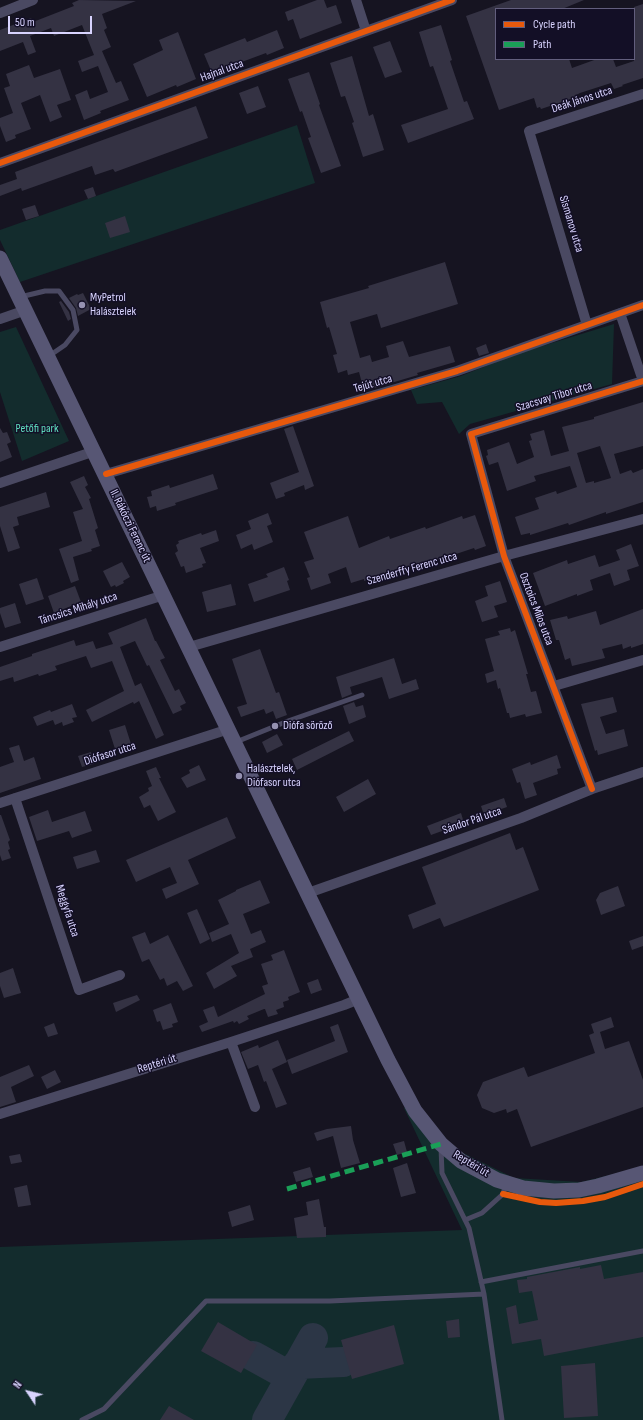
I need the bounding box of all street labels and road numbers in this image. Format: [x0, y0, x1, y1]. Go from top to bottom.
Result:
street label: Hajnal utca [199, 57, 245, 85]
street label: Deák János utca [550, 83, 614, 117]
street label: Sismanov utca [556, 194, 586, 254]
street label: Tejút utca [352, 372, 394, 396]
street label: Szacsvay Tibor utca [514, 379, 594, 415]
street label: II. Rákóczi Ferenc út [106, 487, 154, 565]
street label: Szenderffy Ferenc utca [365, 549, 459, 589]
street label: Osztoics Milos utca [516, 571, 556, 647]
street label: Táncsics Mihály utca [37, 589, 119, 629]
street label: Diófasor utca [82, 739, 138, 769]
street label: Sándor Pál utca [440, 804, 504, 838]
street label: Meggyfa utca [52, 883, 82, 939]
street label: Reptéri út [136, 1051, 178, 1077]
street label: Reptéri út [450, 1148, 492, 1180]

